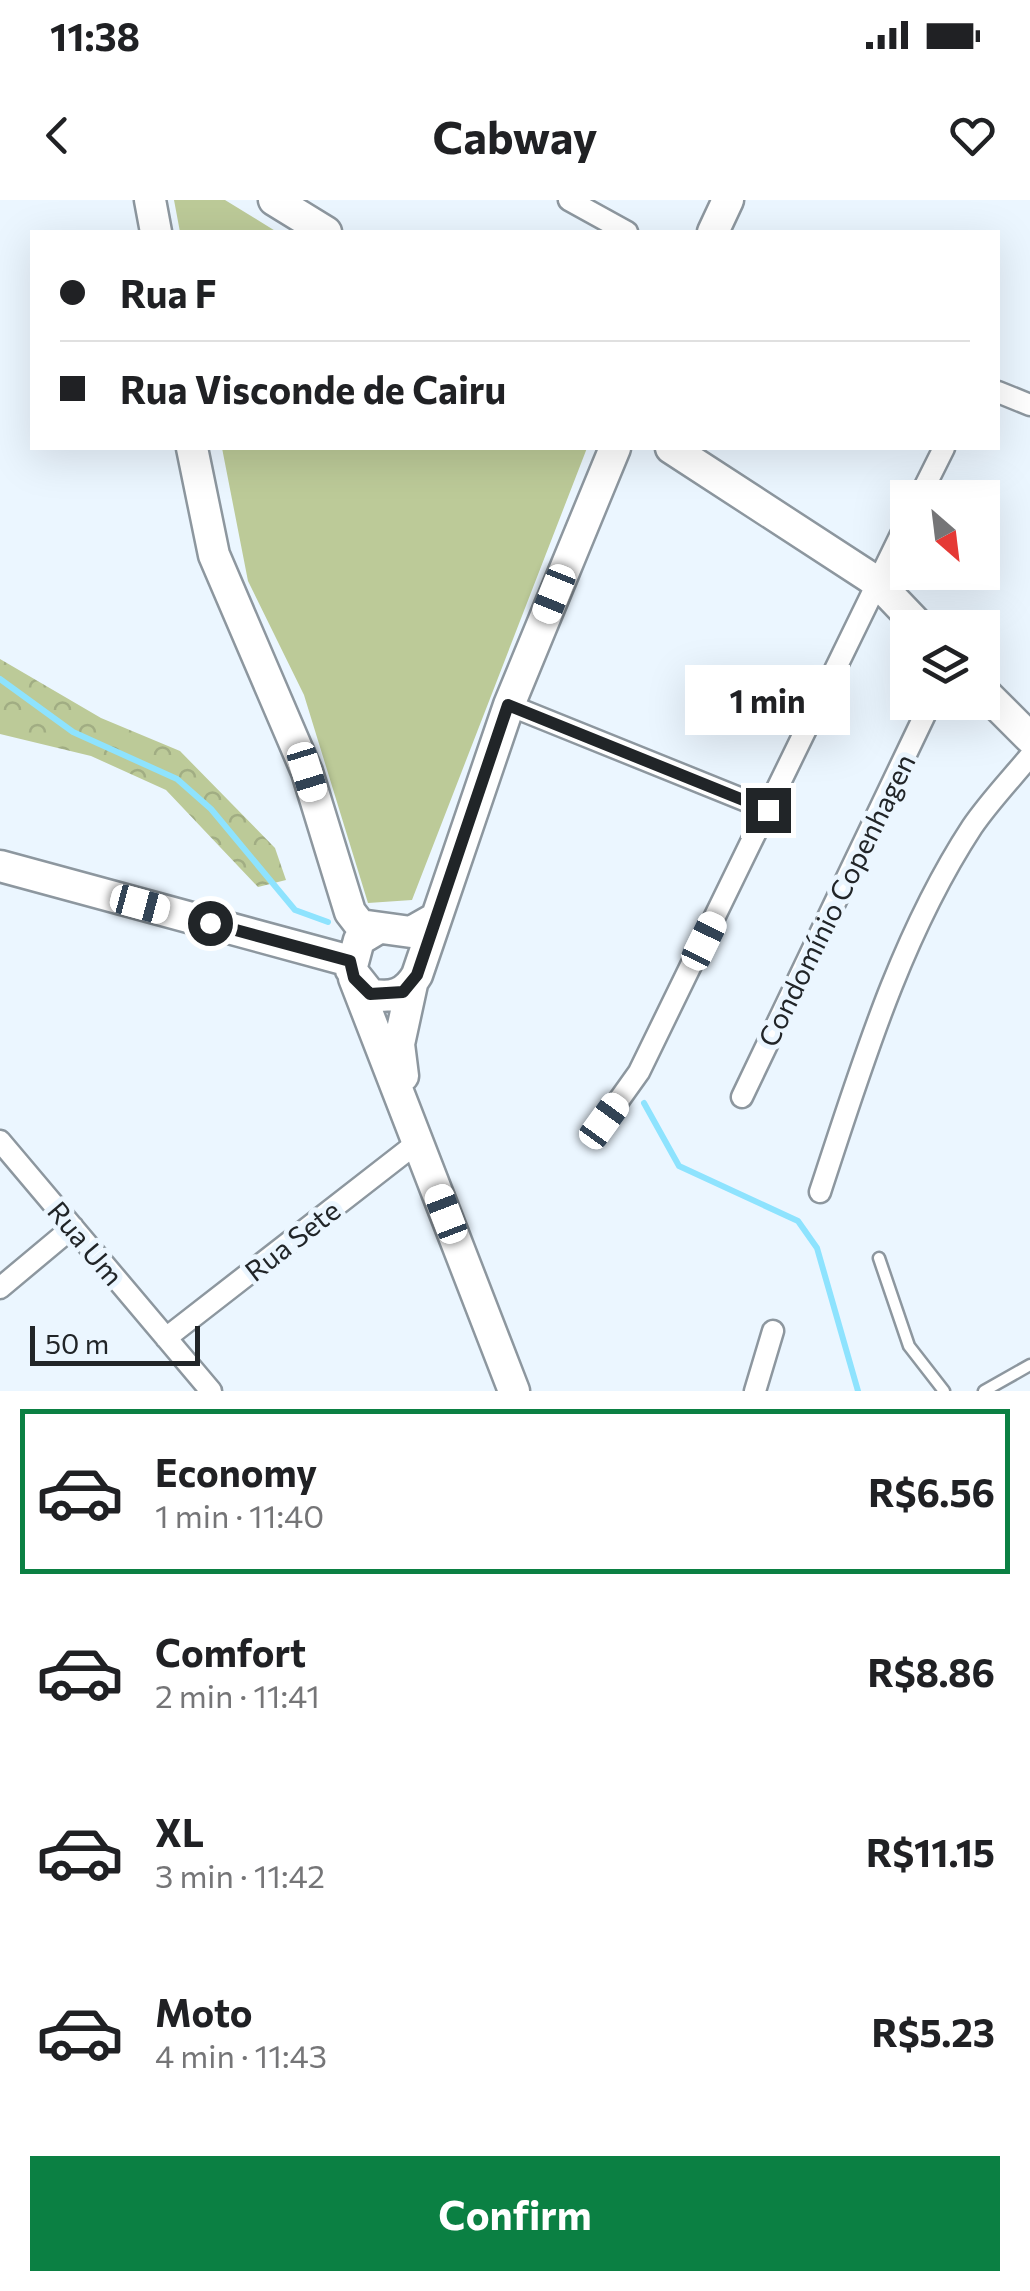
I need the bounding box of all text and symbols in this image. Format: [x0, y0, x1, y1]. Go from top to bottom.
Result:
text: 11:38 [50, 12, 140, 59]
icon: back [30, 108, 85, 163]
text: Cabway [432, 108, 598, 163]
icon: heart [945, 108, 1000, 163]
text: Rua F [120, 269, 217, 316]
text: Rua Visconde de Cairu [120, 365, 506, 412]
north arrow [890, 480, 1000, 590]
map controls [890, 480, 1000, 720]
car [529, 561, 579, 627]
button: layers [890, 610, 1000, 720]
callout: 1 min [686, 665, 850, 735]
text: 1 min [730, 680, 805, 720]
car [284, 739, 330, 805]
street label: Condomínio Copenhagen [750, 748, 922, 1052]
route end [746, 788, 791, 833]
car [107, 882, 173, 926]
route start [188, 901, 233, 946]
car [677, 907, 731, 975]
car [574, 1088, 634, 1154]
car [421, 1181, 471, 1247]
street label: Rua Sete [238, 1192, 346, 1288]
street label: Rua Um [41, 1194, 131, 1292]
scale bar [30, 1321, 200, 1366]
text: 50 m [45, 1326, 109, 1360]
icon: car [35, 1447, 125, 1537]
text: Economy [155, 1448, 317, 1495]
text: R$6.56 [868, 1468, 995, 1515]
text: 1 min · 11:40 [155, 1495, 324, 1535]
icon: car [35, 1627, 125, 1717]
text: Comfort [155, 1628, 306, 1675]
text: R$8.86 [867, 1648, 995, 1695]
text: 2 min · 11:41 [155, 1675, 320, 1715]
icon: car [35, 1807, 125, 1897]
text: XL [155, 1808, 204, 1855]
text: R$11.15 [866, 1828, 995, 1875]
text: 3 min · 11:42 [155, 1855, 325, 1895]
icon: car [35, 1987, 125, 2077]
text: Moto [155, 1988, 253, 2035]
text: R$5.23 [871, 2008, 995, 2055]
text: 4 min · 11:43 [155, 2035, 327, 2075]
button: Confirm [30, 2156, 1000, 2271]

